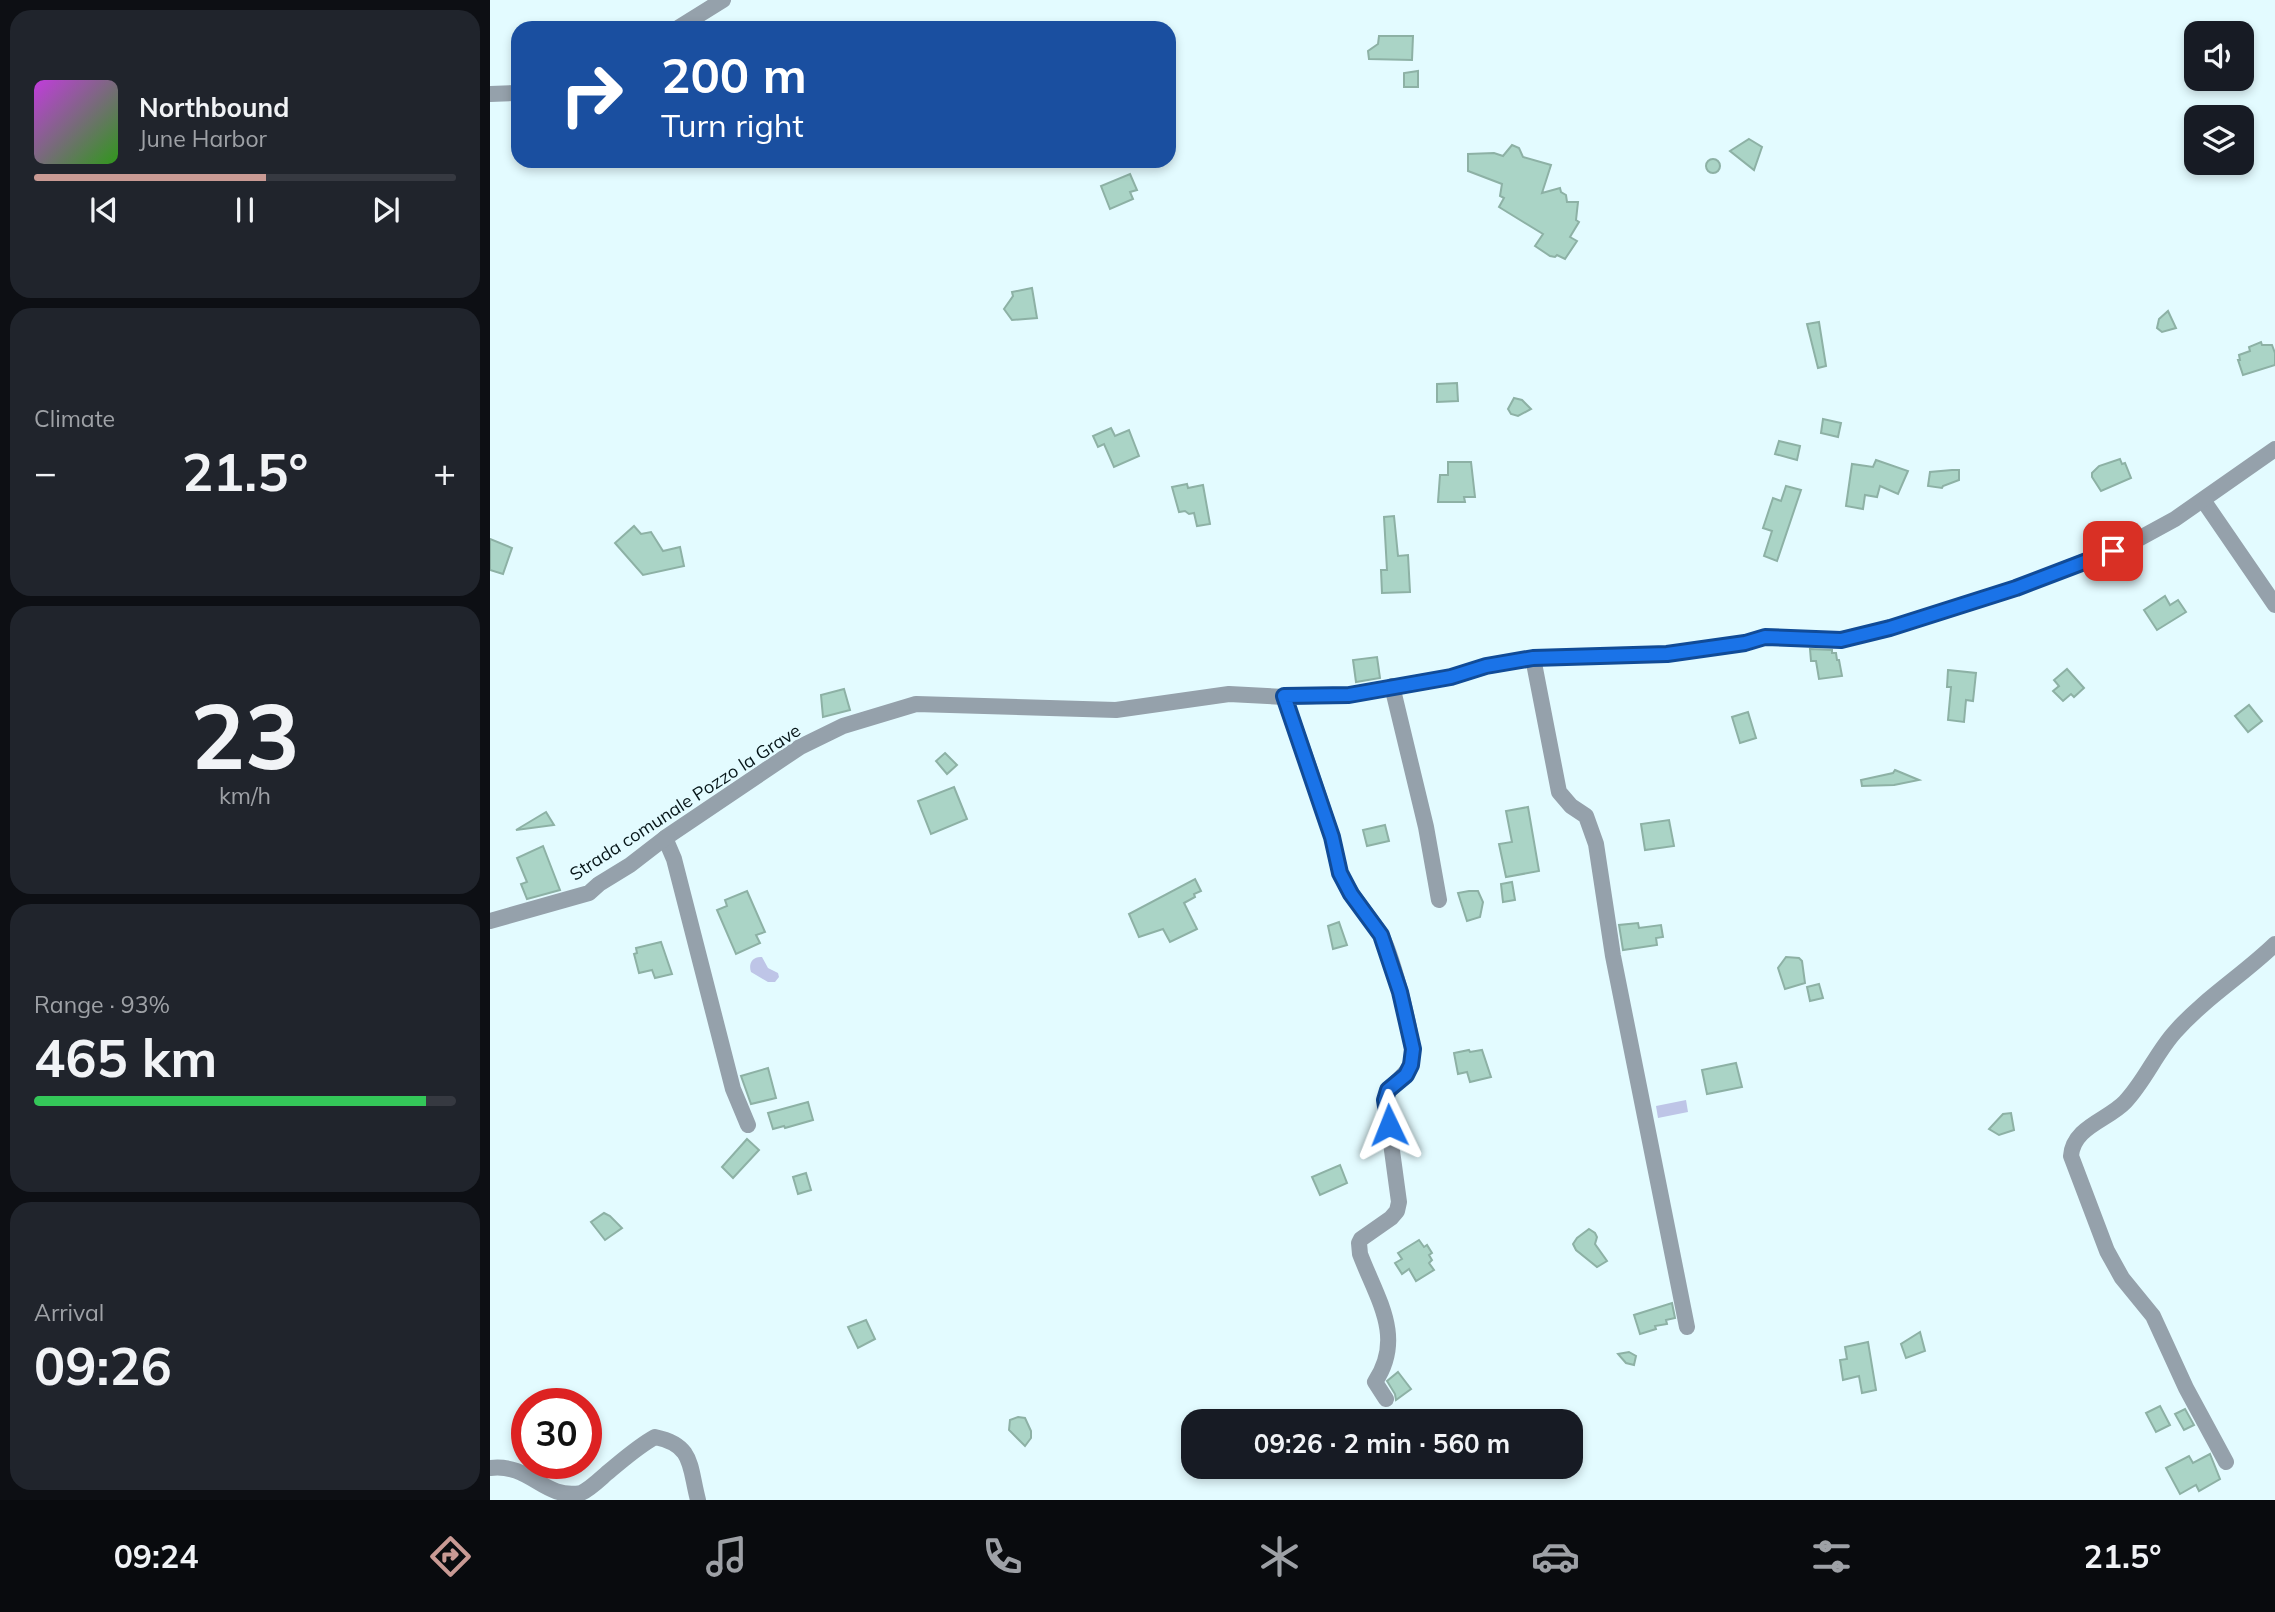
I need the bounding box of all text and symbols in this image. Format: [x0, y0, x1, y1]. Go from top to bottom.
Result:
map controls [2184, 21, 2254, 175]
button: sound [2184, 21, 2254, 91]
text: 200 m [661, 44, 807, 105]
icon: right [546, 49, 637, 140]
text: Northbound [139, 91, 289, 124]
text: Turn right [661, 105, 804, 145]
button: layers [2184, 105, 2254, 175]
text: June Harbor [139, 124, 267, 153]
icon: previous [85, 191, 123, 229]
icon: pause [226, 191, 264, 229]
icon: next [367, 191, 405, 229]
text: Climate [34, 404, 115, 433]
text: 21.5° [182, 439, 308, 504]
text: − [34, 448, 57, 496]
text: + [433, 448, 456, 496]
pin [2083, 521, 2143, 581]
icon: arrive [2094, 532, 2132, 570]
text: 23 [190, 678, 300, 792]
street label: Strada comunale Pozzo la Grave [565, 719, 805, 885]
text: km/h [219, 781, 271, 810]
text: Range · 93% [34, 990, 170, 1019]
text: 465 km [34, 1025, 217, 1090]
position arrow [1352, 1088, 1426, 1162]
text: Arrival [34, 1298, 104, 1327]
text: 09:26 [34, 1333, 172, 1398]
speed limit sign: 30 [511, 1388, 602, 1479]
text: 09:26 · 2 min · 560 m [1254, 1427, 1510, 1460]
icon: directions [426, 1532, 475, 1581]
icon: music [702, 1532, 751, 1581]
icon: phone [978, 1532, 1027, 1581]
icon: climate [1255, 1532, 1304, 1581]
icon: car [1531, 1532, 1580, 1581]
icon: filters [1807, 1532, 1856, 1581]
text: 09:24 [114, 1536, 198, 1576]
text: 21.5° [2084, 1536, 2161, 1576]

